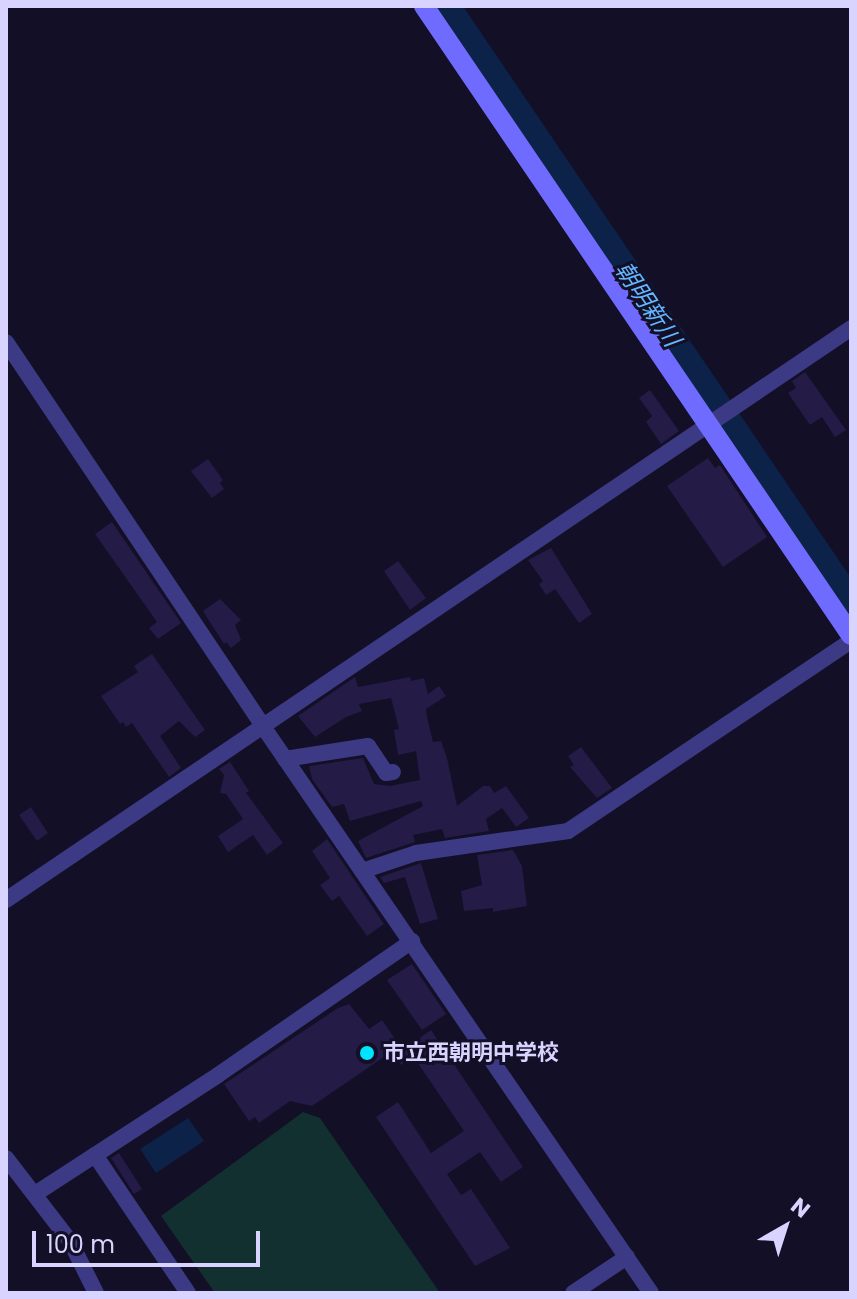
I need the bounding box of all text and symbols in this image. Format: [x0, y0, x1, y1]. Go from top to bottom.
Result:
water label: 朝明新川 [609, 256, 687, 352]
place label: 市立西朝明中学校 [383, 1040, 559, 1066]
marker: 市立西朝明中学校 [358, 1044, 376, 1062]
north arrow [745, 1187, 825, 1267]
text: N [784, 1191, 817, 1225]
scale bar [36, 1215, 264, 1265]
text: 100 m [46, 1228, 115, 1261]

